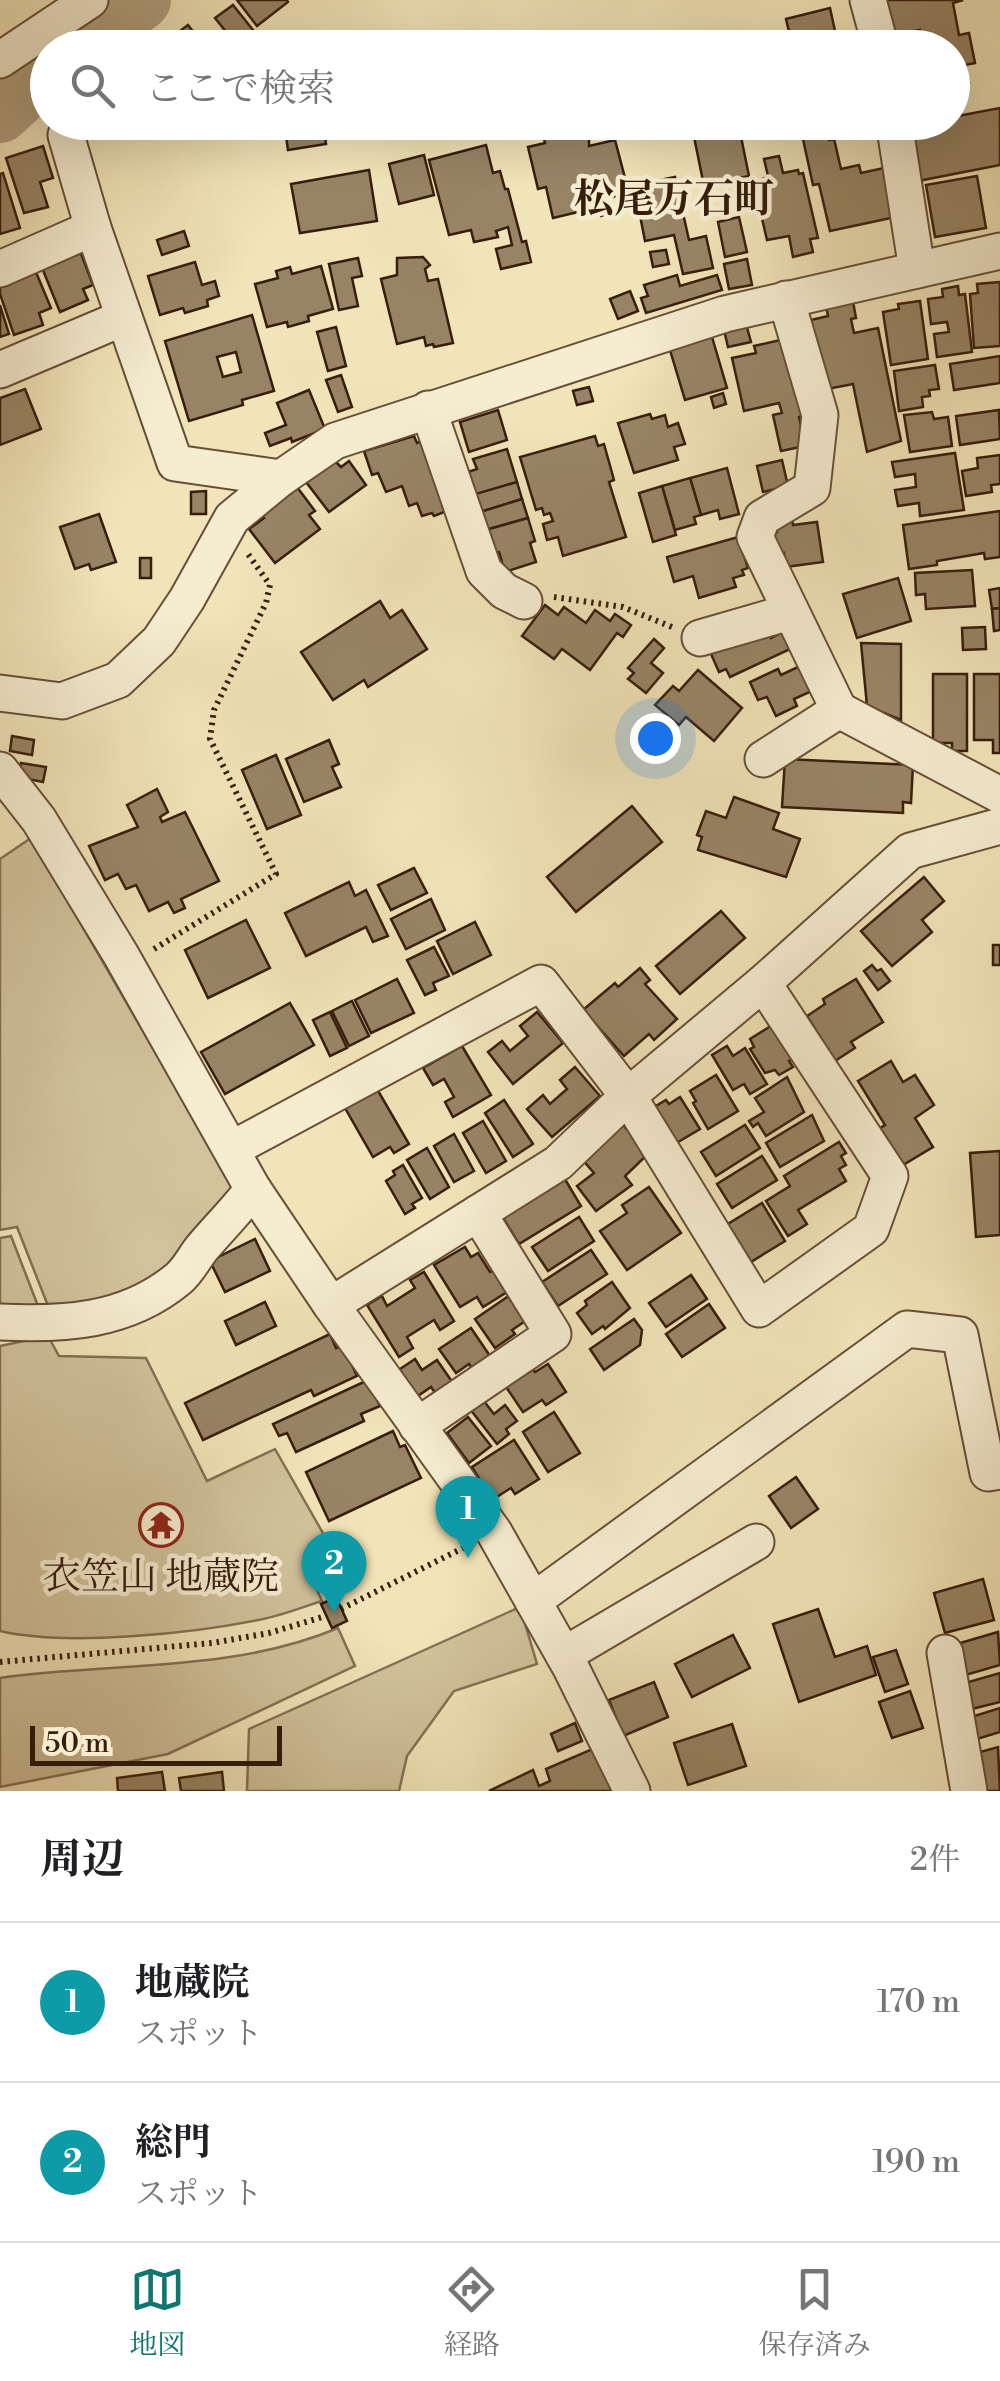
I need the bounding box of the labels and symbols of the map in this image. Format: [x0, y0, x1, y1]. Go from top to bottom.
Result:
district label: 松尾万石町 [574, 175, 774, 225]
your location [630, 713, 681, 764]
pin: 1 [436, 1476, 500, 1558]
temple icon: 衣笠山 地蔵院 [138, 1502, 184, 1548]
pin: 2 [302, 1530, 366, 1613]
place label: 衣笠山 地蔵院 [43, 1554, 279, 1601]
scale bar [30, 1721, 282, 1766]

